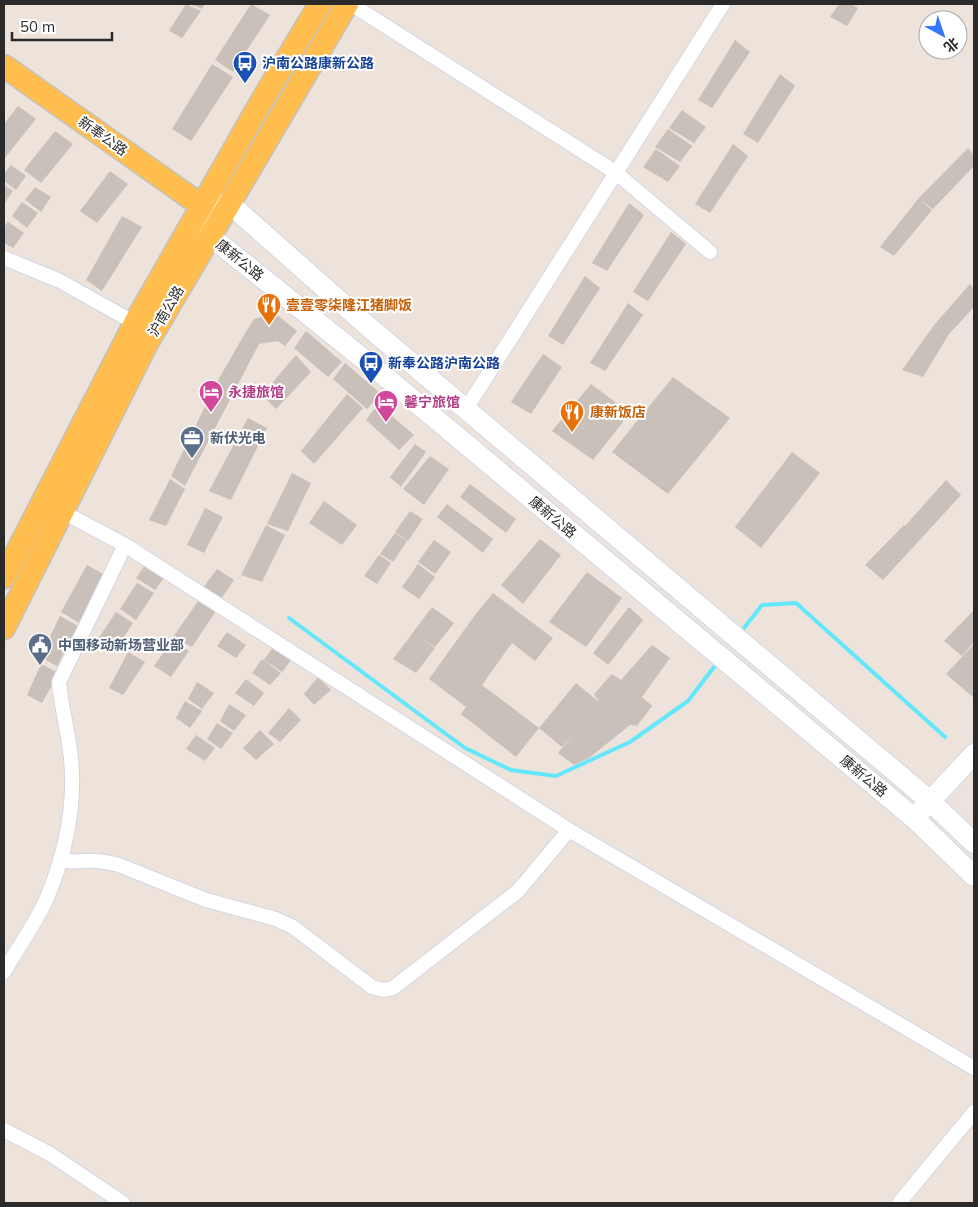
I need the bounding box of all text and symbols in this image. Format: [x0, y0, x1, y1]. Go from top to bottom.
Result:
scale bar [12, 10, 112, 42]
north arrow [918, 10, 968, 60]
text: 50 m [20, 17, 55, 36]
text: 北 [940, 34, 963, 56]
bus stop icon: 沪南公路康新公路 [232, 50, 258, 84]
place label: 沪南公路康新公路 [262, 54, 374, 72]
street label: 新奉公路 [75, 113, 131, 159]
street label: 康新公路 [213, 235, 267, 285]
street label: 沪南公路 [144, 282, 188, 340]
restaurant icon: 壹壹零柒隆江猪脚饭 [256, 292, 282, 326]
place label: 壹壹零柒隆江猪脚饭 [286, 296, 412, 314]
bus stop icon: 新奉公路沪南公路 [358, 350, 384, 384]
place label: 新奉公路沪南公路 [388, 354, 500, 372]
hotel icon: 永捷旅馆 [198, 379, 224, 413]
place label: 永捷旅馆 [228, 383, 284, 401]
hotel icon: 馨宁旅馆 [373, 389, 399, 423]
place label: 馨宁旅馆 [404, 393, 460, 411]
restaurant icon: 康新饭店 [559, 399, 585, 433]
place label: 康新饭店 [590, 403, 646, 421]
office icon: 新伏光电 [179, 425, 205, 459]
place label: 新伏光电 [210, 429, 266, 447]
street label: 康新公路 [526, 492, 580, 542]
public building icon: 中国移动新场营业部 [27, 632, 53, 666]
place label: 中国移动新场营业部 [58, 636, 184, 654]
street label: 康新公路 [837, 751, 891, 801]

